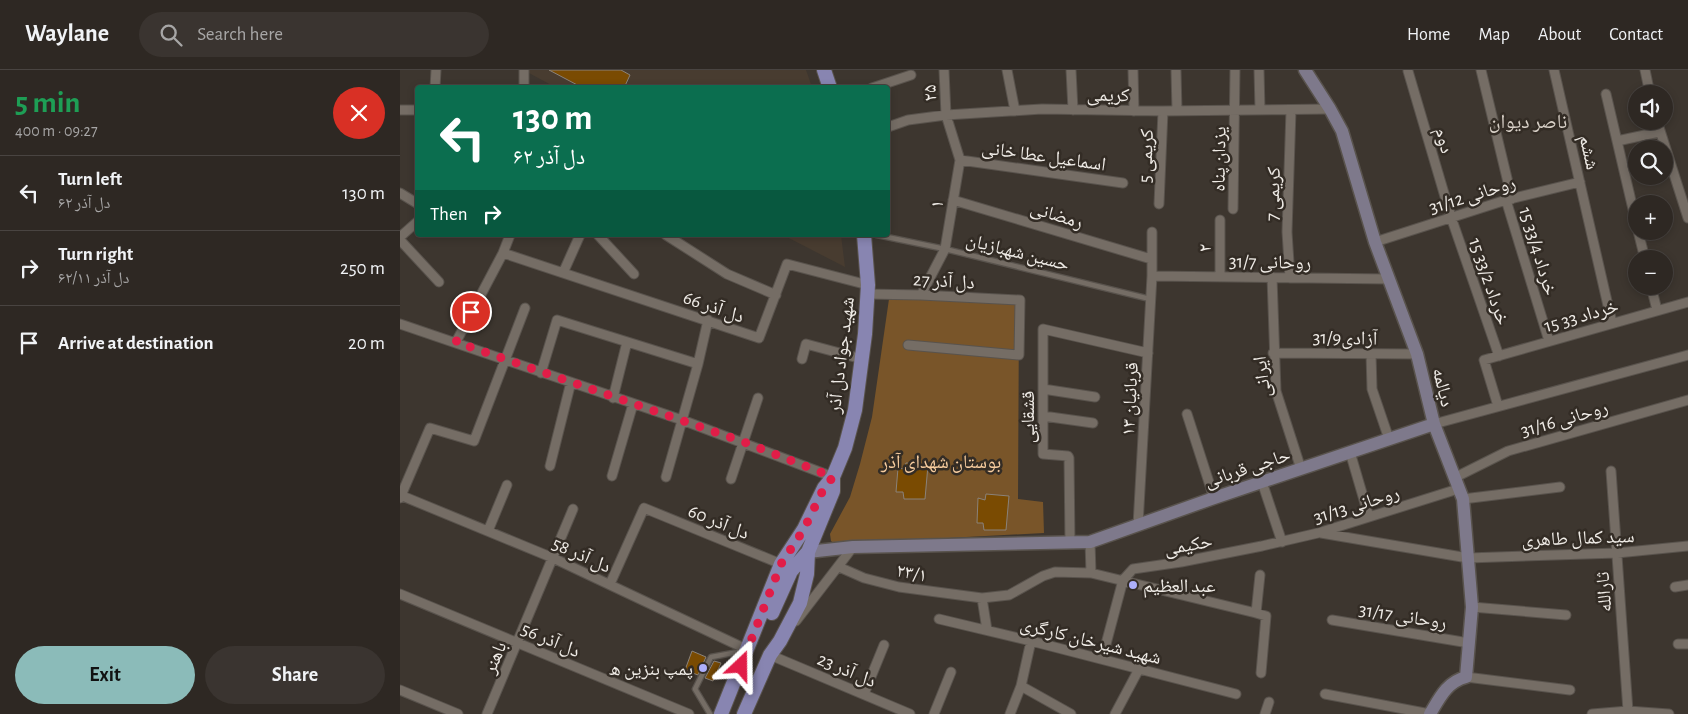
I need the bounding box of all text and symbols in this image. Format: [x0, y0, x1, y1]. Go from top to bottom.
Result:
search box [139, 12, 489, 57]
icon: search [157, 21, 185, 49]
text: Waylane [25, 22, 109, 46]
text: Search here [197, 25, 283, 44]
text: Home [1407, 26, 1450, 44]
text: Map [1478, 26, 1510, 44]
text: About [1538, 26, 1581, 44]
text: Contact [1609, 26, 1663, 44]
street label: ۲۵ [921, 84, 940, 102]
map controls [1628, 85, 1673, 295]
button: sound [1628, 85, 1673, 130]
street label: کریمی [1086, 86, 1130, 106]
button: close [333, 87, 385, 139]
text: 5 min [15, 88, 80, 118]
text: 130 m [513, 101, 592, 136]
icon: left [430, 105, 495, 170]
district label: ناصر دیوان [1489, 112, 1567, 133]
text: 400 m · 09:27 [15, 123, 98, 139]
street label: دوم [1428, 125, 1456, 157]
street label: یزدان پناه [1209, 126, 1231, 192]
street label: کریمی 5 [1136, 129, 1158, 183]
street label: ششم [1573, 133, 1602, 172]
street label: اسماعیل عطا خانی [980, 138, 1107, 176]
button: search [1628, 140, 1673, 185]
text: دل آذر ۶۲ [513, 146, 585, 168]
street label: کریمی 7 [1263, 167, 1285, 221]
text: Turn left [58, 170, 122, 189]
street label: روحانی 31/12 [1427, 173, 1518, 219]
icon: left [15, 179, 43, 207]
text: 130 m [342, 184, 385, 203]
text: دل آذر ۶۲ [58, 195, 110, 211]
button: + [1628, 195, 1673, 240]
street label: رمضانی [1028, 198, 1085, 233]
street label: ۱ [927, 199, 948, 210]
icon: right [478, 200, 506, 228]
text: Then [430, 205, 468, 224]
street label: 15 خرداد 33/4 [1514, 205, 1560, 298]
street label: حسین شهبازیان [964, 230, 1071, 275]
street label: 15 خرداد 33/2 [1464, 236, 1512, 328]
street label: ۲ [1196, 244, 1215, 252]
text: Turn right [58, 245, 133, 264]
button: − [1628, 250, 1673, 295]
street label: روحانی 31/7 [1229, 252, 1311, 274]
icon: right [15, 254, 43, 282]
text: 250 m [340, 259, 385, 278]
text: دل آذر ۶۲/۱۱ [58, 270, 129, 286]
street label: دل آذر 27 [913, 270, 975, 294]
street label: دل آذر 66 [680, 287, 747, 328]
pin [450, 291, 492, 333]
street label: شهید جواد دل آذر [824, 296, 859, 416]
street label: 15 خرداد 33 [1542, 297, 1621, 337]
icon: arrive [457, 298, 485, 326]
street label: آزادی31/9 [1312, 328, 1379, 350]
icon: arrive [15, 329, 43, 357]
text: Arrive at destination [58, 334, 214, 353]
text: 20 m [348, 334, 385, 353]
street label: ایرانی [1251, 355, 1275, 399]
street label: ۱۳ قربانیان [1119, 362, 1143, 437]
street label: دیالمه [1428, 366, 1457, 409]
street label: قشقایی [1019, 391, 1039, 443]
street label: روحانی 31/16 [1519, 398, 1610, 442]
street label: حاجی قربانی [1202, 446, 1293, 492]
park label: بوستان شهدای آذر [880, 452, 1001, 473]
street label: روحانی 31/13 [1311, 483, 1402, 528]
street label: دل آذر 60 [685, 501, 752, 544]
street label: سید کمال طاهری [1521, 527, 1635, 551]
street label: حکیمی [1163, 532, 1214, 560]
street label: دل آذر 58 [549, 533, 614, 578]
street label: ۲۳/۱ [895, 561, 929, 586]
street label: ثارالله [1594, 571, 1616, 613]
place label: عبد العظيم [1143, 577, 1216, 598]
marker: عبد العظيم [1127, 579, 1139, 591]
street label: روحانی 31/17 [1357, 600, 1448, 634]
street label: شهید شیرخان کارگری [1018, 615, 1163, 669]
street label: دل آذر 56 [518, 619, 583, 662]
street label: باهنر [480, 639, 511, 678]
position arrow [714, 639, 766, 691]
button: Exit [15, 646, 195, 704]
button: Share [205, 646, 385, 704]
street label: دل آذر 23 [814, 649, 879, 692]
place label: پمپ بنزین ه [609, 660, 693, 680]
marker: پمپ بنزین ه [697, 662, 709, 674]

